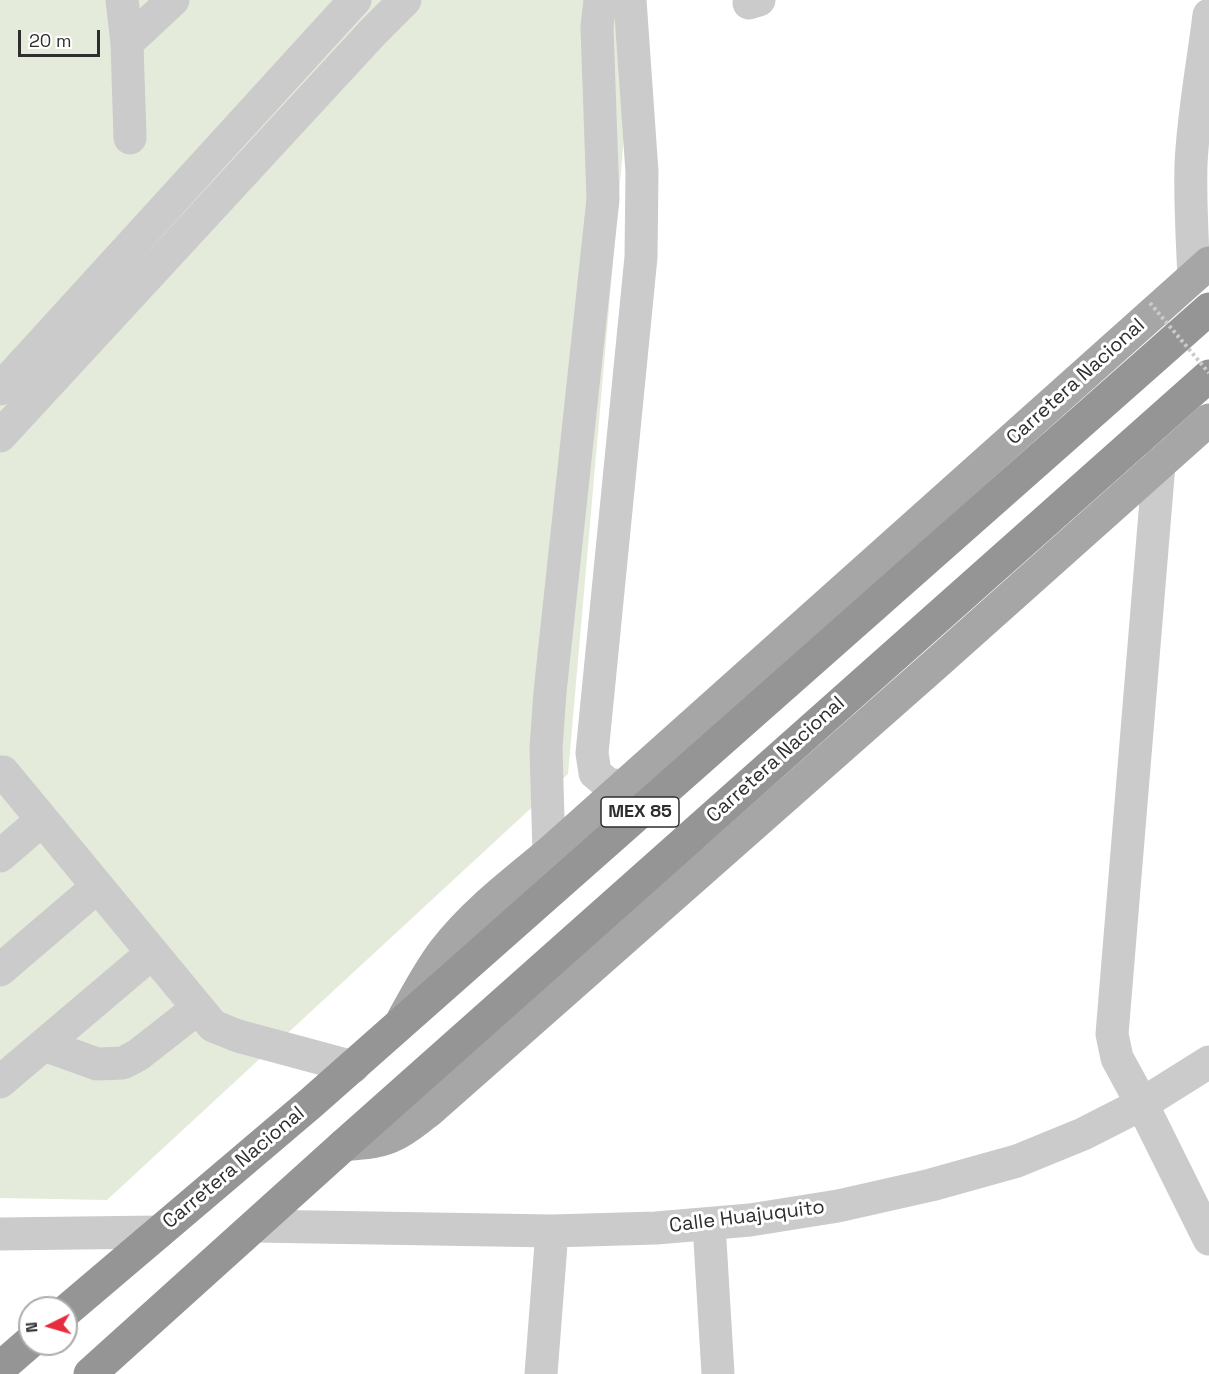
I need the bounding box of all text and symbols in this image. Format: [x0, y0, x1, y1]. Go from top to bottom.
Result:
scale bar [21, 18, 104, 56]
text: 20 m [29, 29, 72, 52]
street label: Carretera Nacional [1002, 314, 1150, 450]
street label: Carretera Nacional [702, 692, 850, 828]
road number: MEX 85 [601, 797, 679, 827]
street label: Carretera Nacional [158, 1102, 310, 1234]
street label: Calle Huajuquito [668, 1196, 826, 1238]
north arrow [18, 1296, 78, 1356]
text: N [21, 1321, 42, 1334]

